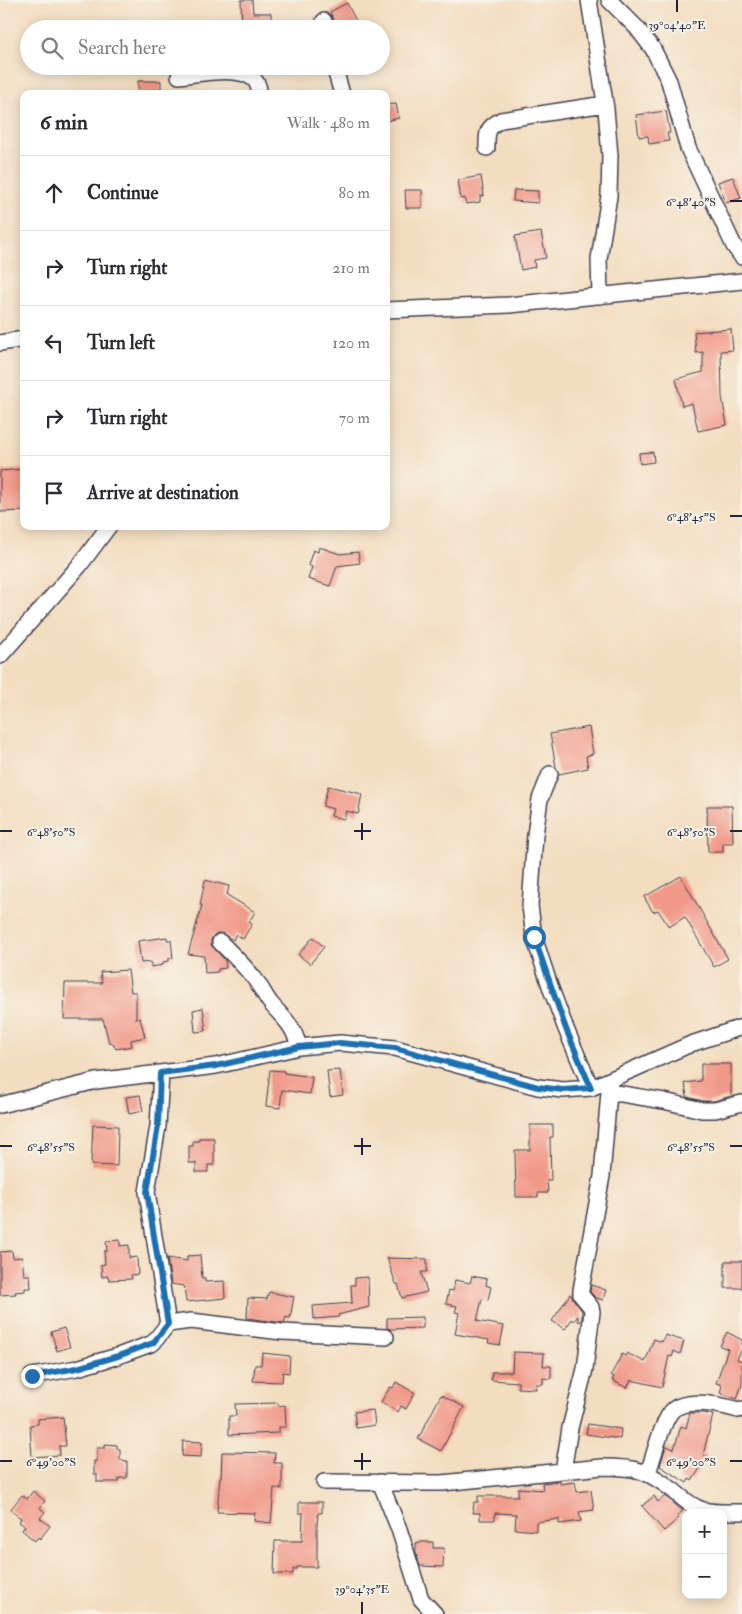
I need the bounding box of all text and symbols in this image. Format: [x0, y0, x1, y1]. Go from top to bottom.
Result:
text: 39°04'40"E [648, 18, 706, 33]
search box [20, 20, 390, 75]
icon: search [38, 34, 66, 62]
text: Search here [78, 36, 166, 60]
text: 6 min [40, 109, 88, 136]
text: Walk · 480 m [287, 113, 370, 133]
icon: ahead [40, 179, 68, 207]
text: Continue [87, 181, 158, 205]
text: 80 m [339, 183, 370, 203]
text: 6°48'40"S [666, 195, 716, 210]
icon: right [40, 254, 68, 282]
text: Turn right [87, 256, 167, 280]
text: 210 m [332, 258, 370, 278]
icon: left [40, 329, 68, 357]
text: Turn left [87, 331, 155, 355]
text: 120 m [332, 333, 370, 353]
icon: right [40, 404, 68, 432]
text: Turn right [87, 406, 167, 430]
text: 70 m [339, 408, 370, 428]
icon: arrive [40, 479, 68, 507]
text: Arrive at destination [87, 481, 239, 505]
text: 6°48'45"S [666, 510, 716, 525]
text: 6°48'50"S [27, 825, 75, 840]
text: 6°48'50"S [667, 825, 715, 840]
route start [523, 926, 546, 949]
text: 6°48'55"S [27, 1140, 75, 1155]
text: 6°48'55"S [667, 1140, 715, 1155]
route end [21, 1365, 44, 1388]
text: 6°49'00"S [26, 1455, 76, 1470]
text: 6°49'00"S [666, 1455, 716, 1470]
map controls [682, 1509, 727, 1599]
button: + [682, 1509, 727, 1554]
button: − [682, 1554, 727, 1599]
text: 39°04'35"E [335, 1582, 390, 1597]

